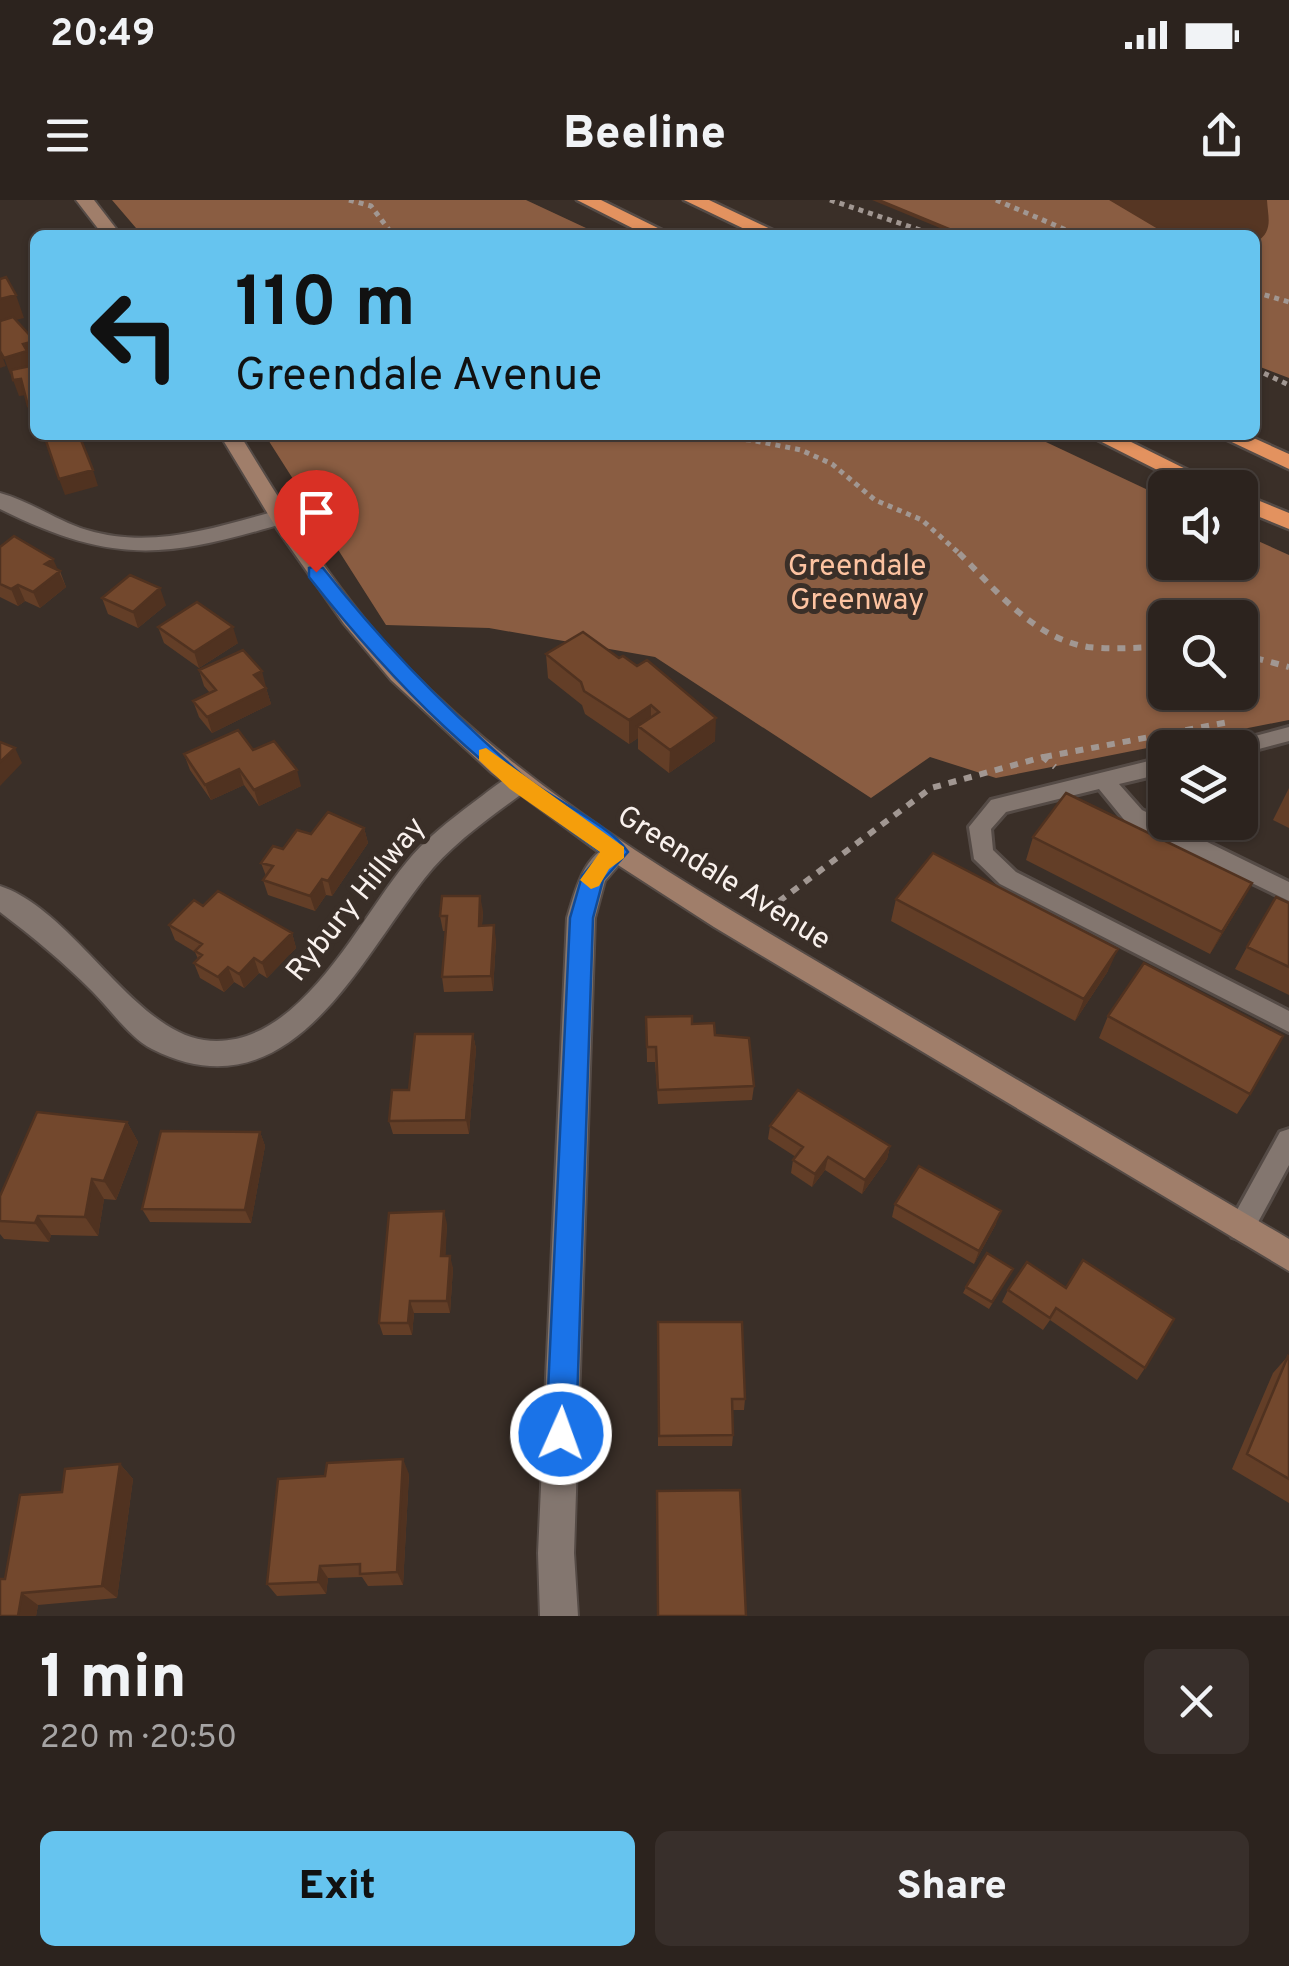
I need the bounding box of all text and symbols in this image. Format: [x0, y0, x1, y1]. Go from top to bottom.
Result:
text: 20:49 [50, 11, 155, 60]
text: Beeline [563, 107, 726, 164]
icon: menu [40, 108, 95, 163]
icon: share [1194, 108, 1249, 163]
text: 110 m [235, 262, 416, 351]
icon: left [70, 270, 200, 400]
text: Greendale Avenue [235, 349, 602, 406]
pin [274, 470, 359, 573]
map controls [1148, 470, 1258, 840]
button: sound [1148, 470, 1258, 580]
icon: arrive [289, 485, 344, 540]
park label: Greendale Greenway [788, 549, 926, 620]
button: search [1148, 600, 1258, 710]
button: layers [1148, 730, 1258, 840]
street label: Greendale Avenue [609, 798, 837, 960]
street label: Rybury Hillway [279, 810, 435, 990]
position arrow [509, 1382, 613, 1486]
text: 1 min [40, 1643, 187, 1719]
button: close [1144, 1649, 1249, 1754]
text: 220 m · 20:50 [40, 1719, 237, 1759]
button: Exit [40, 1831, 635, 1946]
button: Share [655, 1831, 1249, 1946]

